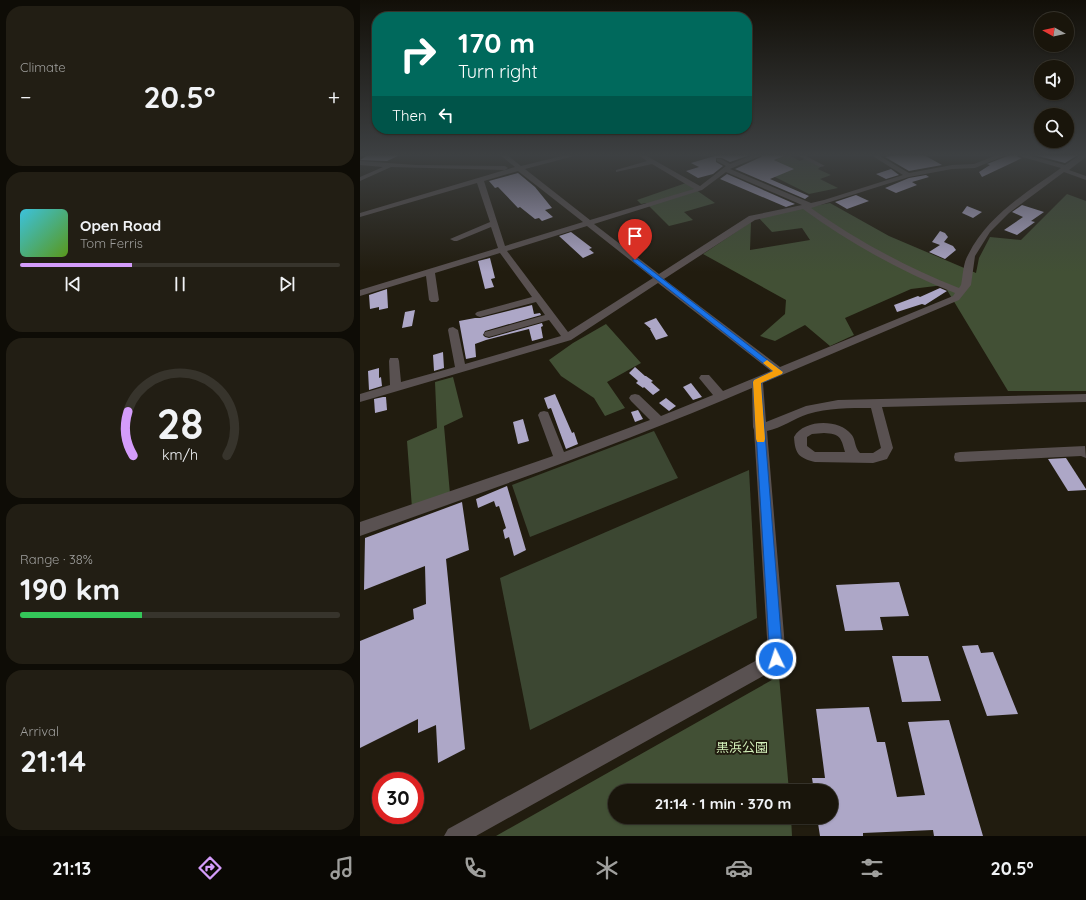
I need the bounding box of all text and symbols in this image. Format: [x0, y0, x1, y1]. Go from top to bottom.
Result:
north arrow [1034, 12, 1074, 52]
map controls [1034, 12, 1074, 148]
text: 170 m [458, 25, 535, 60]
icon: right [392, 28, 444, 80]
text: Climate [20, 59, 66, 75]
text: Turn right [458, 60, 538, 83]
button: sound [1034, 60, 1074, 100]
text: 20.5° [144, 78, 216, 116]
text: − [20, 83, 31, 111]
text: + [328, 83, 340, 111]
icon: left [435, 104, 457, 126]
text: Then [392, 106, 427, 125]
button: search [1034, 108, 1074, 148]
text: Open Road [80, 216, 161, 235]
pin [618, 219, 652, 260]
icon: arrive [624, 225, 646, 247]
text: Tom Ferris [80, 235, 143, 251]
icon: previous [62, 273, 84, 295]
icon: pause [169, 273, 191, 295]
icon: next [276, 273, 298, 295]
text: 28 [157, 397, 203, 449]
text: km/h [162, 446, 198, 464]
text: Range · 38% [20, 551, 93, 567]
text: 190 km [20, 570, 120, 608]
position arrow [755, 638, 797, 680]
text: Arrival [20, 723, 59, 739]
park label: 黒浜公園 [716, 739, 768, 755]
text: 21:14 [20, 742, 86, 780]
speed limit sign: 30 [372, 772, 424, 824]
text: 21:14 · 1 min · 370 m [655, 794, 791, 813]
icon: directions [196, 854, 224, 882]
icon: music [328, 854, 356, 882]
icon: phone [461, 854, 489, 882]
icon: climate [593, 854, 621, 882]
icon: car [725, 854, 753, 882]
icon: filters [858, 854, 886, 882]
text: 21:13 [52, 857, 91, 880]
text: 20.5° [990, 857, 1034, 880]

